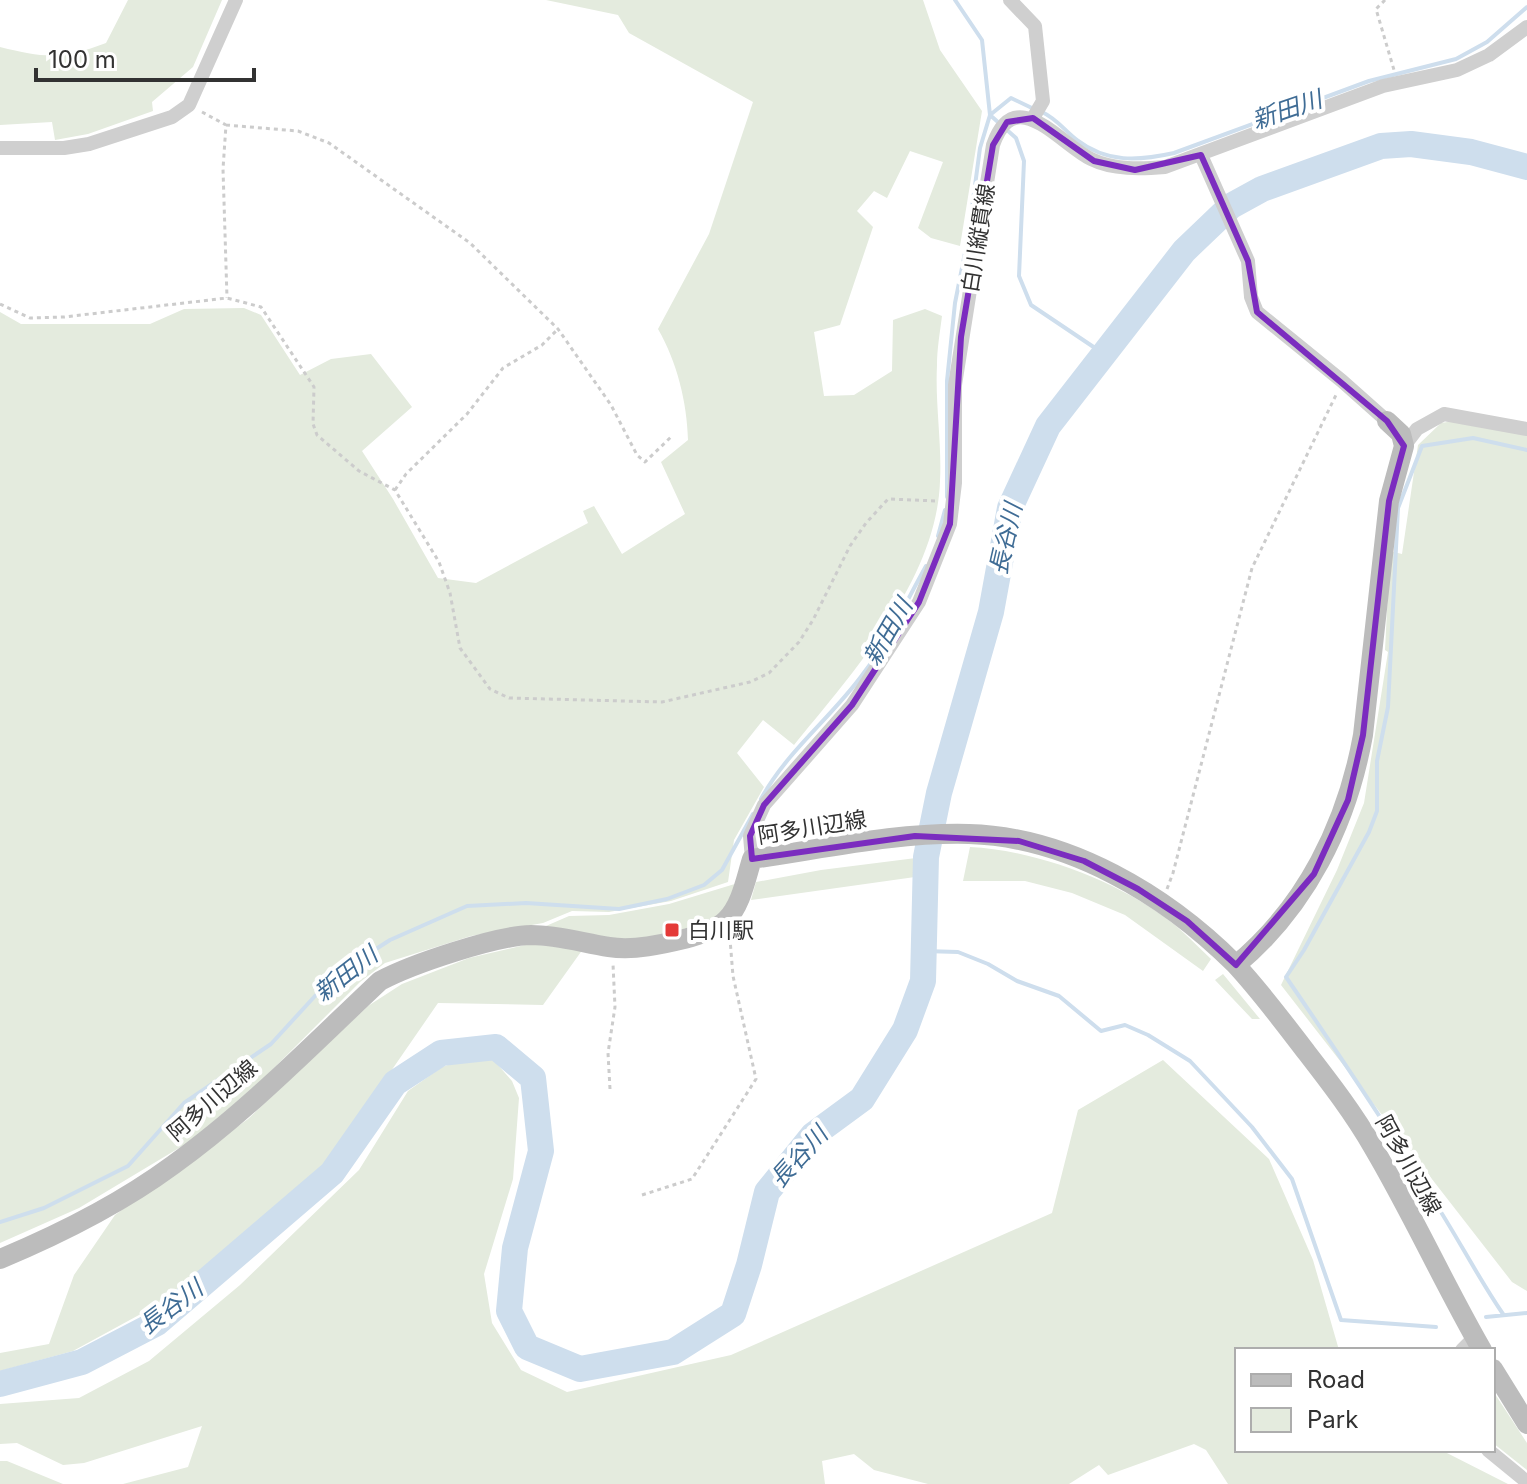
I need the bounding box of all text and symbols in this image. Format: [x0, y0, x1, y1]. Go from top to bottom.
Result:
scale bar [36, 32, 254, 82]
text: 100 m [48, 45, 116, 74]
water label: 新田川 [1248, 83, 1328, 135]
street label: 白川縦貫線 [957, 182, 999, 294]
water label: 長谷川 [983, 498, 1028, 577]
water label: 新田川 [857, 591, 920, 670]
street label: 阿多川辺線 [756, 806, 868, 848]
place label: 白川駅 [688, 917, 754, 943]
marker: 白川駅 [663, 921, 681, 939]
water label: 新田川 [308, 938, 385, 1007]
street label: 阿多川辺線 [162, 1054, 262, 1146]
street label: 阿多川辺線 [1371, 1111, 1447, 1219]
water label: 長谷川 [764, 1118, 836, 1193]
water label: 長谷川 [133, 1272, 211, 1340]
legend [1235, 1348, 1495, 1452]
text: Road [1307, 1365, 1365, 1394]
text: Park [1307, 1405, 1358, 1434]

